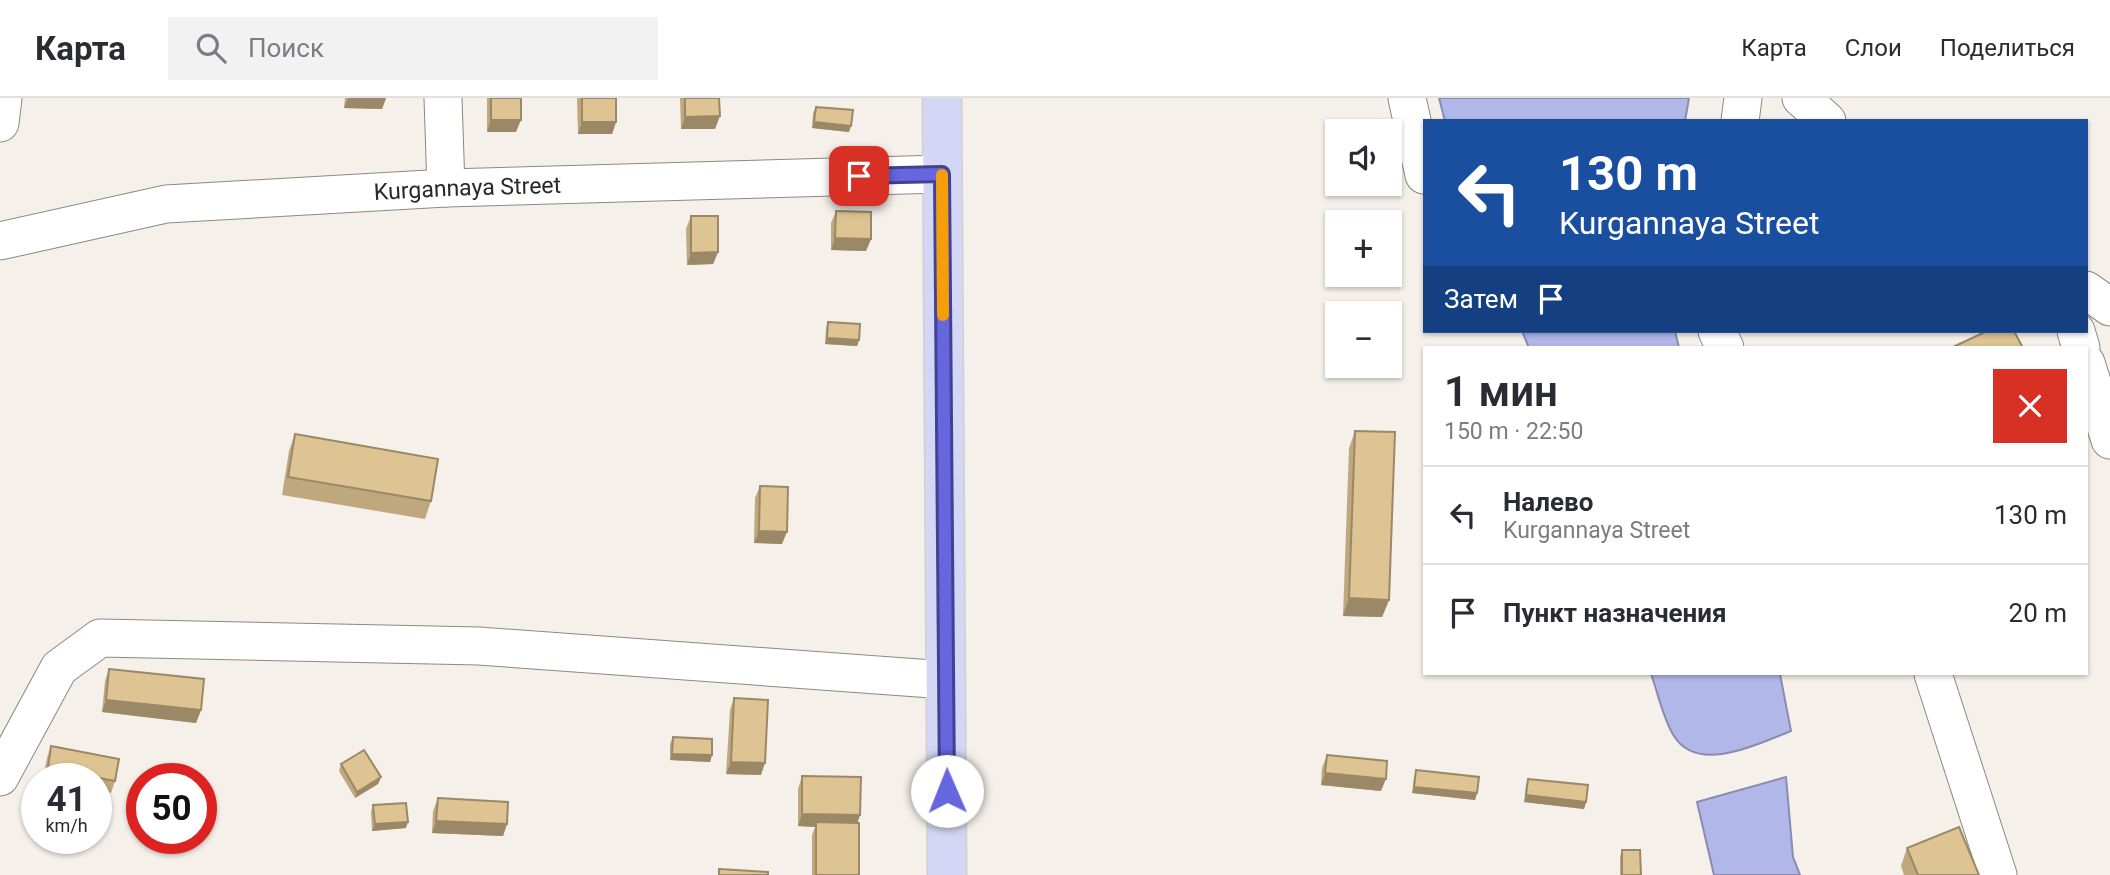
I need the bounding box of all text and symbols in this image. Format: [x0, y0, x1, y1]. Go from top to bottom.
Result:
search box [168, 17, 658, 80]
text: Карта [35, 29, 126, 68]
icon: search [192, 29, 230, 67]
text: Поиск [248, 33, 324, 63]
text: Карта [1741, 34, 1807, 62]
text: Слои [1845, 34, 1902, 62]
text: Поделиться [1940, 34, 2075, 62]
map controls [1325, 119, 1402, 378]
button: sound [1325, 119, 1402, 196]
text: 130 m [1559, 145, 1698, 202]
pin [829, 146, 889, 206]
icon: left [1444, 147, 1535, 238]
icon: arrive [840, 157, 878, 195]
street label: Kurgannaya Street [373, 171, 561, 206]
text: Kurgannaya Street [1559, 204, 1819, 242]
button: + [1325, 210, 1402, 287]
icon: arrive [1532, 280, 1570, 318]
text: Затем [1444, 284, 1518, 314]
button: − [1325, 301, 1402, 378]
text: 1 мин [1444, 367, 1558, 416]
button: close [1993, 369, 2067, 443]
text: 150 m · 22:50 [1444, 418, 1583, 445]
text: Налево [1503, 487, 1593, 517]
icon: left [1444, 496, 1482, 534]
text: 130 m [1994, 500, 2067, 530]
text: Kurgannaya Street [1503, 517, 1690, 544]
icon: arrive [1444, 594, 1482, 632]
text: Пункт назначения [1503, 598, 1727, 628]
text: 20 m [2009, 598, 2067, 628]
position arrow [910, 754, 984, 828]
speed limit sign: 50 [126, 763, 217, 854]
text: 41 [46, 779, 87, 820]
text: km/h [45, 815, 88, 836]

